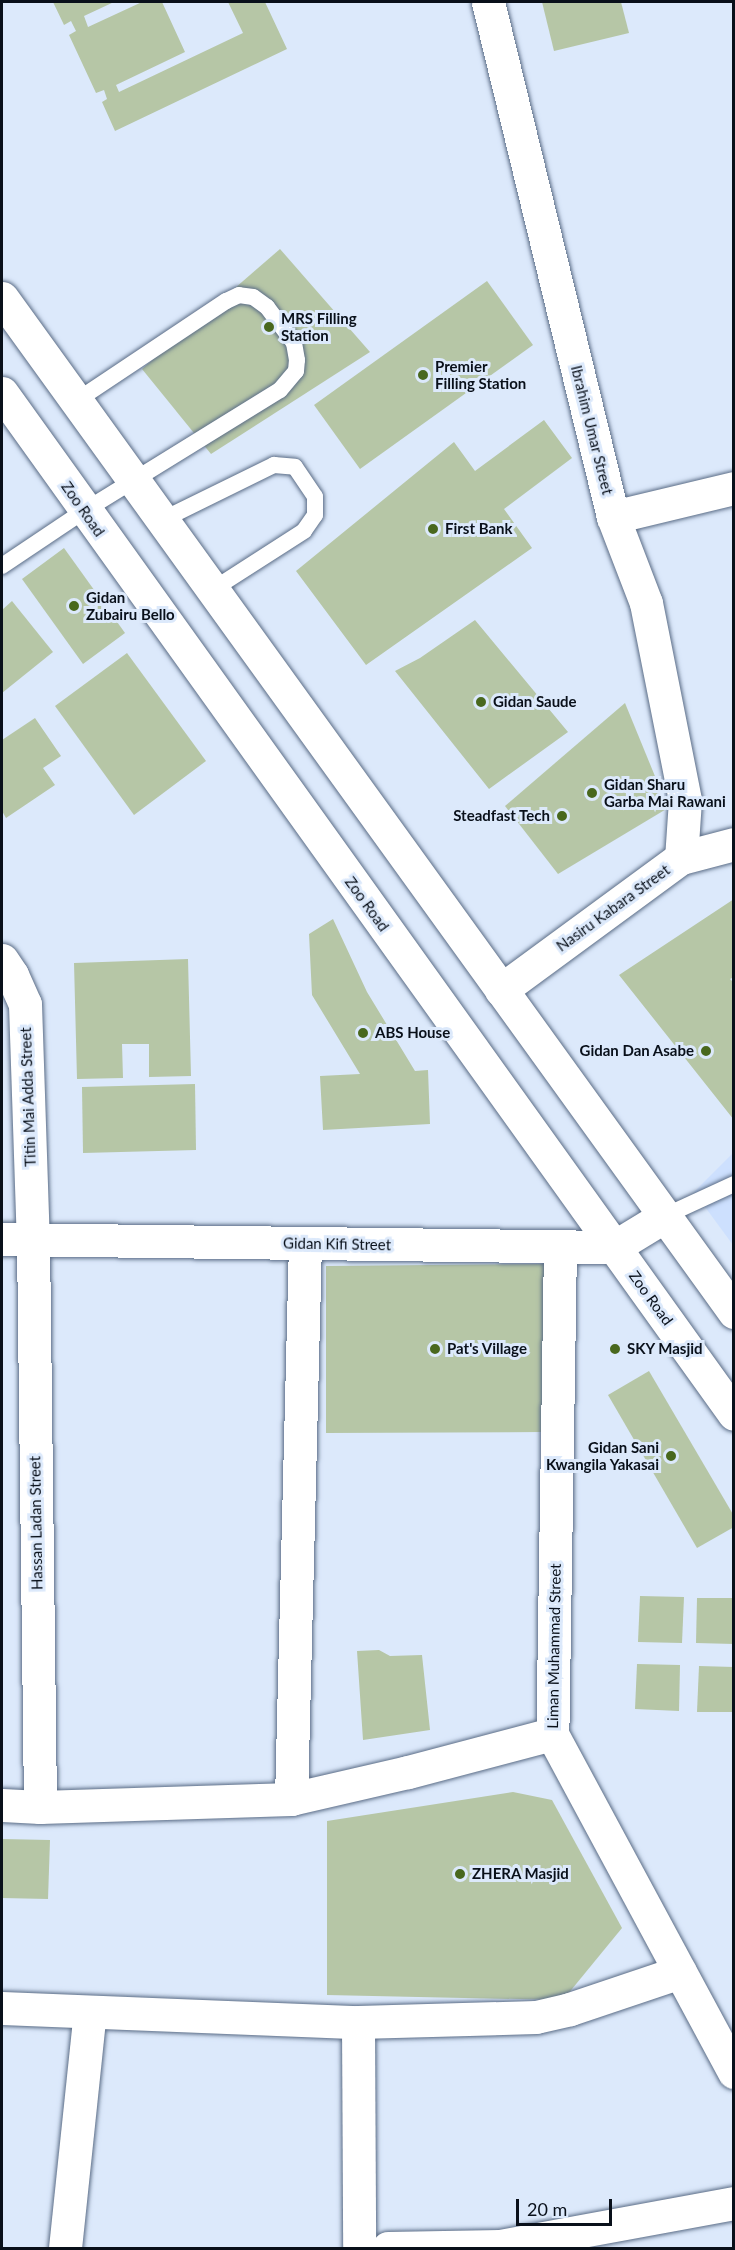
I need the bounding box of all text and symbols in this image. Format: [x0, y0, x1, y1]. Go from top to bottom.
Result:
place label: MRS Filling Station [281, 309, 357, 344]
marker: MRS Filling Station [262, 320, 276, 334]
place label: Premier Filling Station [435, 357, 526, 392]
street label: Ibrahim Umar Street [567, 363, 617, 497]
marker: Premier Filling Station [416, 368, 430, 382]
street label: Zoo Road [58, 478, 108, 540]
place label: First Bank [445, 520, 513, 538]
marker: First Bank [426, 522, 440, 536]
place label: Gidan Zubairu Bello [86, 588, 175, 623]
marker: Gidan Zubairu Bello [67, 599, 81, 613]
place label: Gidan Saude [493, 693, 577, 711]
marker: Gidan Saude [474, 695, 488, 709]
place label: Gidan Sharu Garba Mai Rawani [604, 775, 726, 810]
marker: Gidan Sharu Garba Mai Rawani [585, 786, 599, 800]
place label: Steadfast Tech [453, 807, 550, 825]
marker: Steadfast Tech [555, 809, 569, 823]
street label: Nasiru Kabara Street [553, 861, 673, 955]
street label: Zoo Road [341, 873, 393, 935]
place label: ABS House [375, 1024, 450, 1042]
marker: ABS House [356, 1026, 370, 1040]
street label: Titin Mai Adda Street [17, 1027, 39, 1167]
place label: Gidan Dan Asabe [579, 1042, 694, 1060]
marker: Gidan Dan Asabe [699, 1044, 713, 1058]
street label: Gidan Kifi Street [283, 1234, 391, 1254]
street label: Zoo Road [625, 1267, 677, 1329]
place label: Pat's Village [447, 1340, 527, 1358]
place label: SKY Masjid [627, 1340, 703, 1358]
marker: Pat's Village [428, 1342, 442, 1356]
marker: SKY Masjid [608, 1342, 622, 1356]
place label: Gidan Sani Kwangila Yakasai [545, 1438, 659, 1473]
marker: Gidan Sani Kwangila Yakasai [664, 1449, 678, 1463]
street label: Hassan Ladan Street [26, 1456, 46, 1590]
street label: Liman Muhammad Street [544, 1563, 564, 1729]
place label: ZHERA Masjid [472, 1865, 569, 1883]
marker: ZHERA Masjid [453, 1867, 467, 1881]
scale bar [519, 2187, 615, 2225]
text: 20 m [527, 2198, 567, 2220]

